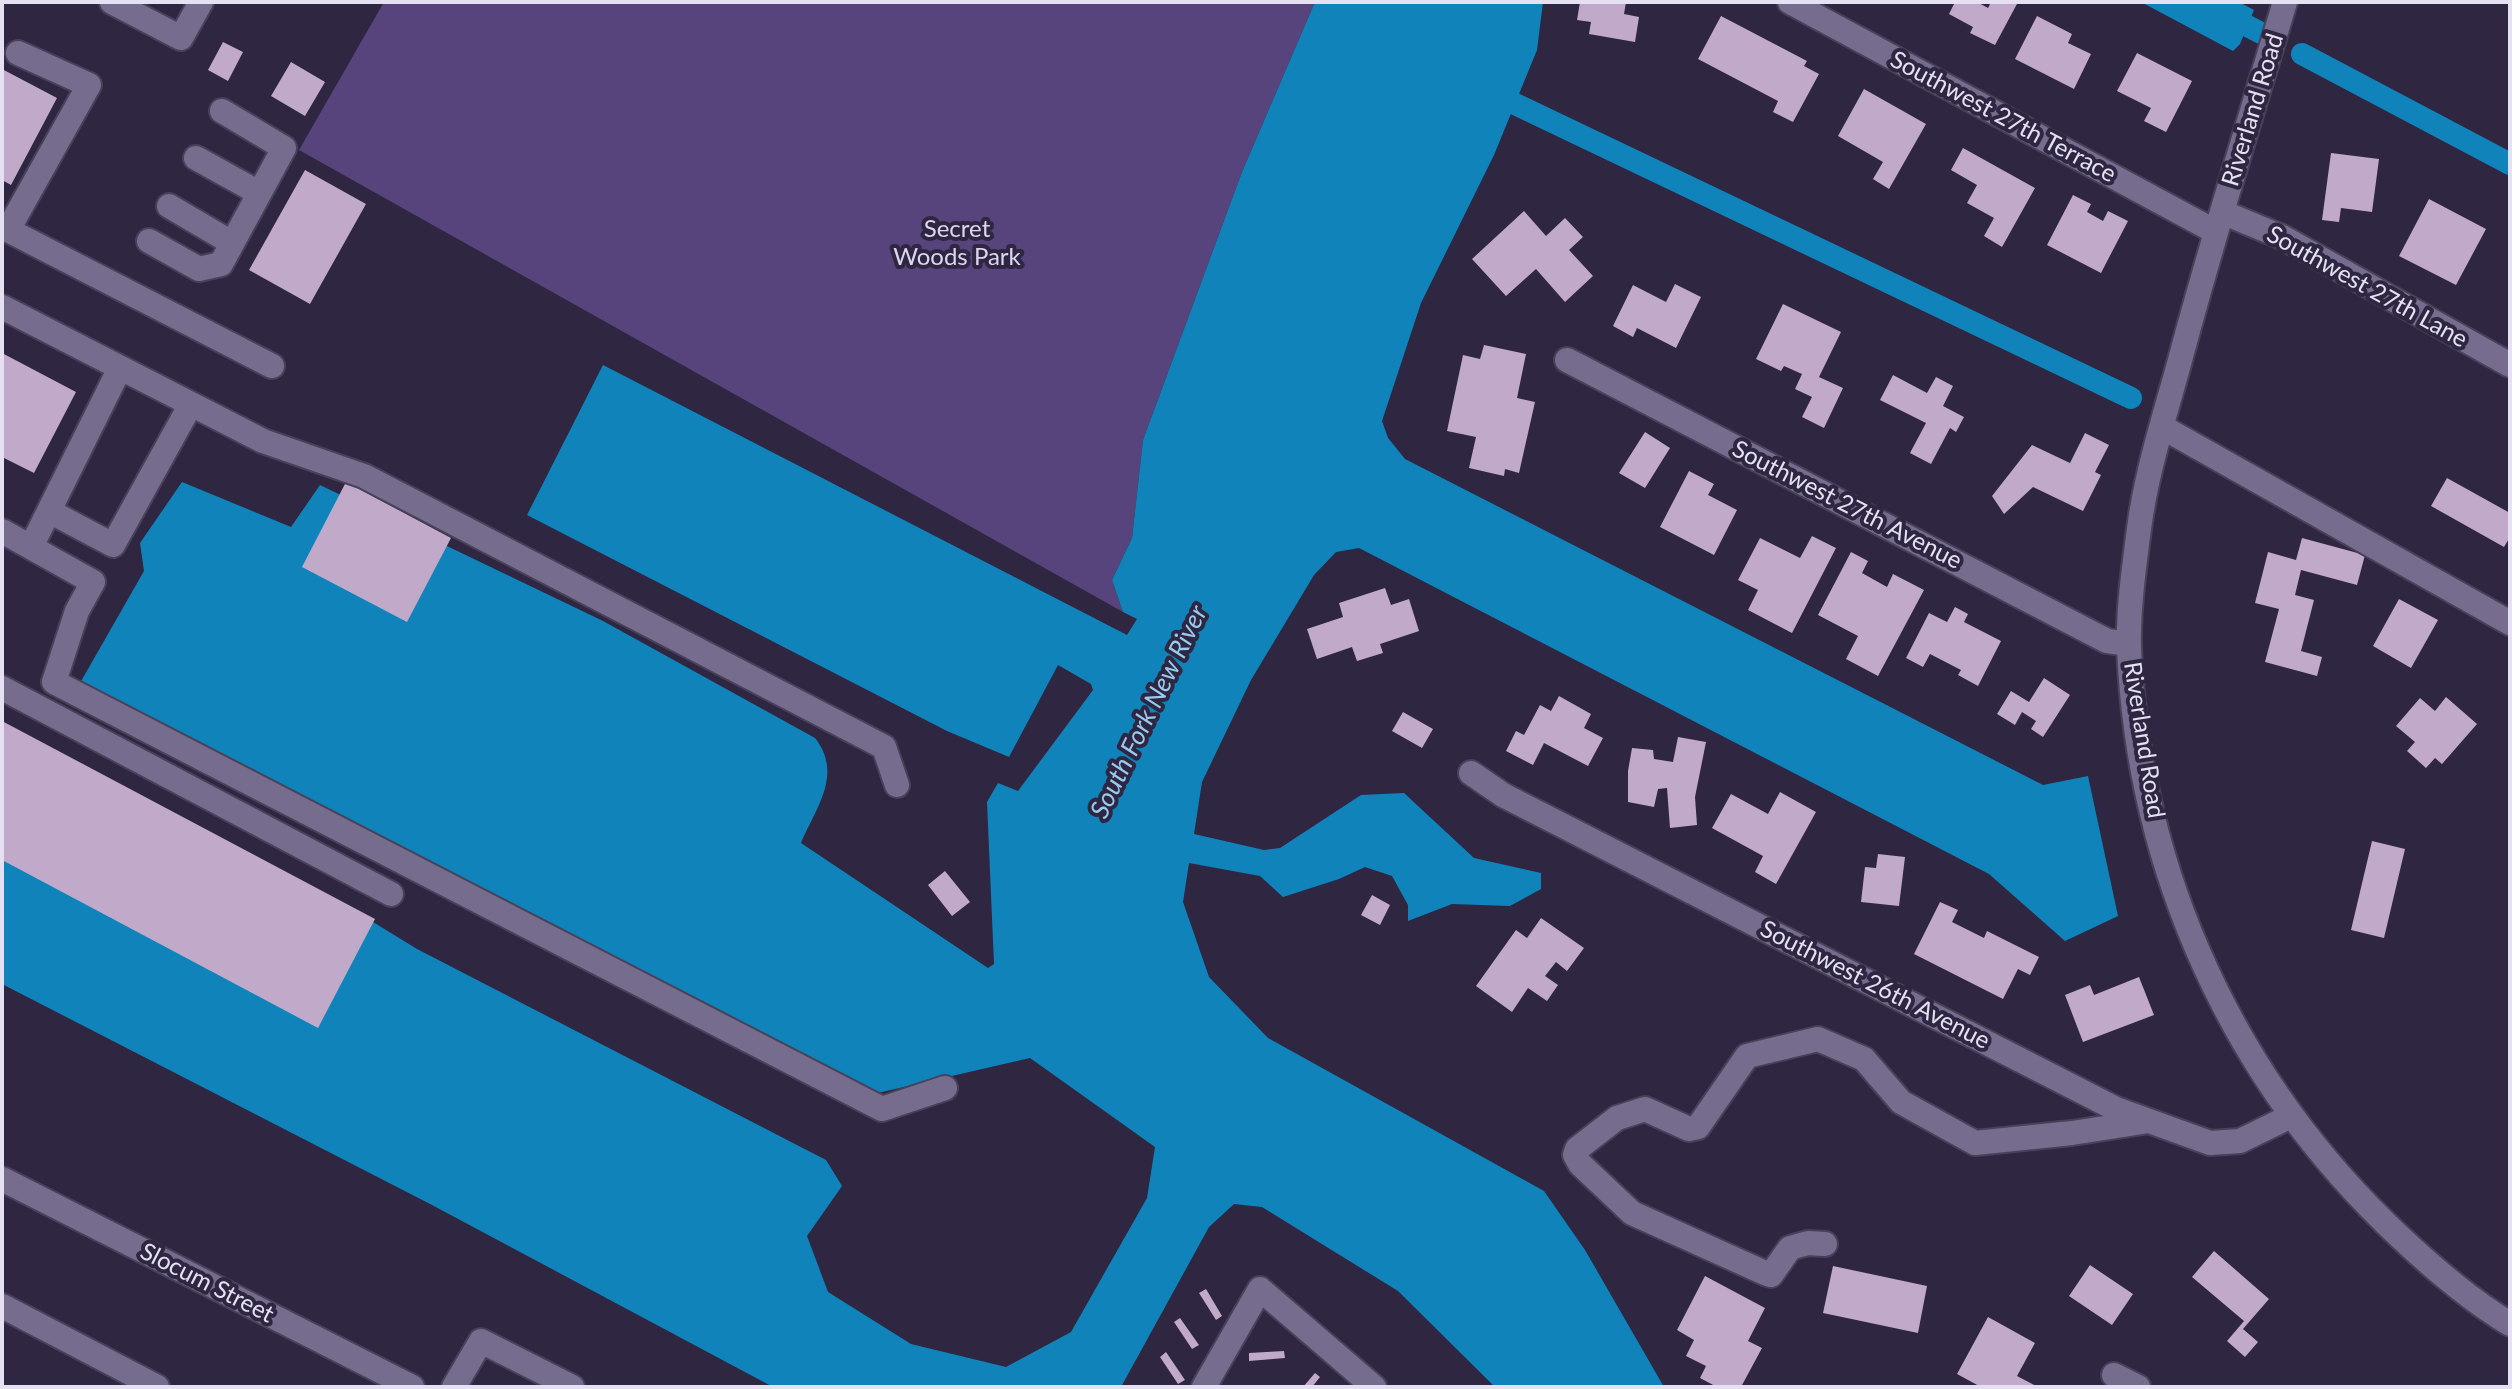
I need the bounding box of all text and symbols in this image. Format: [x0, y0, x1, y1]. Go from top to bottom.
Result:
street label: Riverland Road [2216, 30, 2290, 190]
street label: Southwest 27th Terrace [1885, 45, 2121, 189]
park label: Secret Woods Park [893, 215, 1021, 271]
street label: Southwest 27th Lane [2262, 220, 2472, 354]
street label: Southwest 27th Avenue [1727, 435, 1967, 575]
water label: South Fork New River [1084, 601, 1214, 823]
street label: Riverland Road [2117, 660, 2171, 820]
street label: Southwest 26th Avenue [1755, 915, 1995, 1055]
street label: Slocum Street [135, 1237, 279, 1329]

